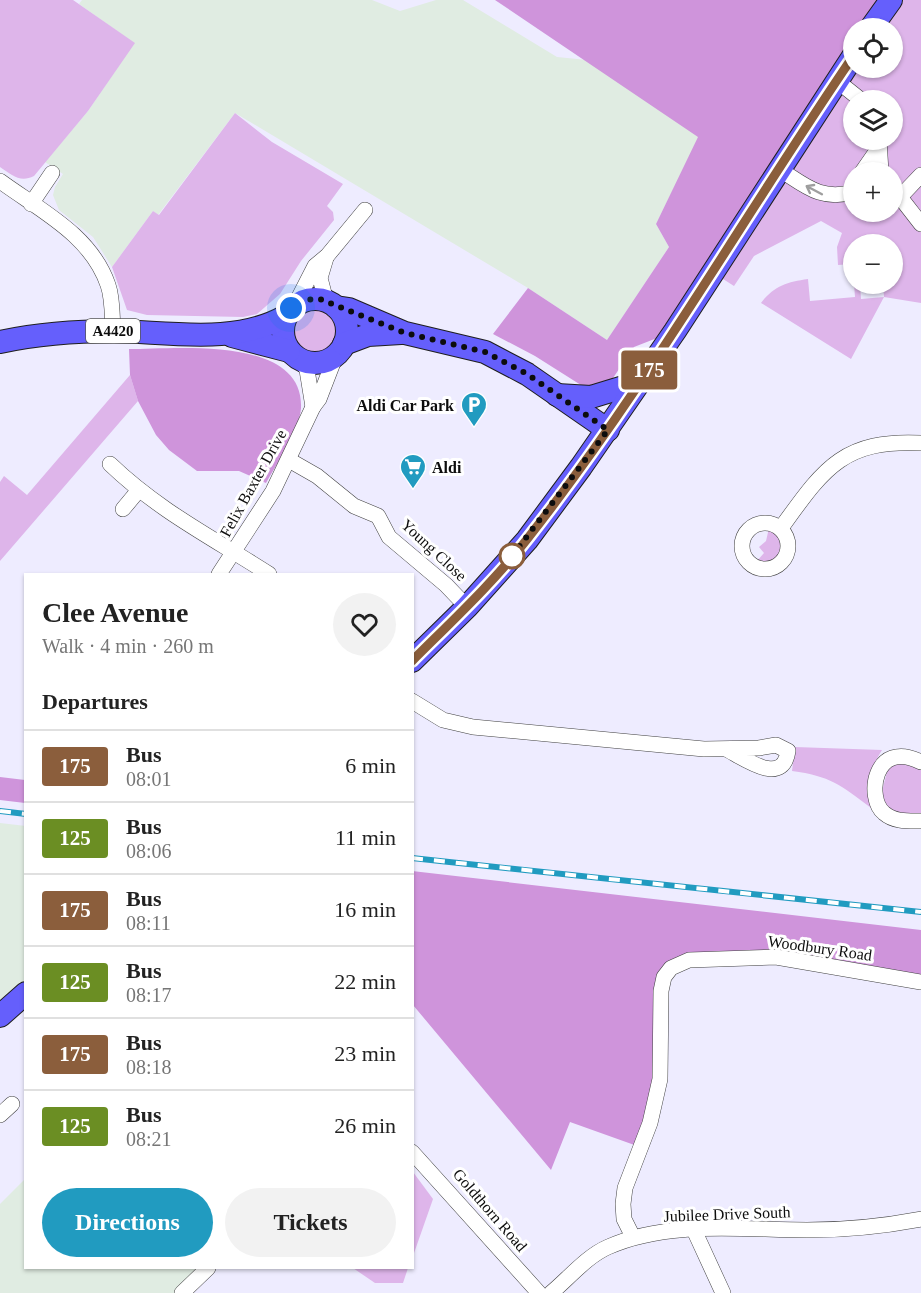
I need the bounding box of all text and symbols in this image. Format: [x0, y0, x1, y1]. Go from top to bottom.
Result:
map controls [843, 18, 903, 294]
button: locate [843, 18, 903, 78]
button: layers [843, 90, 903, 150]
button: + [843, 162, 903, 222]
one-way arrow [806, 184, 823, 196]
button: − [843, 234, 903, 294]
your location [276, 293, 306, 323]
road number: A4420 [86, 319, 140, 343]
line badge: 175 [614, 350, 684, 389]
text: 175 [633, 358, 665, 382]
parking icon: Aldi Car Park [459, 390, 489, 428]
place label: Aldi Car Park [357, 397, 454, 414]
street label: Felix Baxter Drive [216, 426, 290, 540]
supermarket icon: Aldi [398, 452, 428, 490]
place label: Aldi [432, 459, 462, 476]
street label: Young Close [397, 516, 470, 585]
unlabelled marker [499, 543, 525, 569]
button: heart [333, 593, 396, 656]
text: Clee Avenue [42, 597, 188, 628]
text: Walk · 4 min · 260 m [42, 635, 214, 657]
text: Departures [42, 689, 148, 714]
text: Bus [126, 742, 161, 767]
text: 6 min [345, 753, 396, 778]
text: 175 [59, 754, 91, 778]
text: 08:01 [126, 768, 172, 790]
text: Bus [126, 814, 161, 839]
text: 11 min [335, 825, 396, 850]
text: 125 [59, 826, 91, 850]
text: 08:06 [126, 840, 172, 862]
text: Bus [126, 886, 161, 911]
text: 16 min [334, 897, 396, 922]
text: 175 [59, 898, 91, 922]
text: 08:11 [126, 912, 171, 934]
street label: Woodbury Road [767, 932, 873, 965]
text: Bus [126, 958, 161, 983]
text: 22 min [334, 969, 396, 994]
text: 125 [59, 970, 91, 994]
text: 08:17 [126, 984, 172, 1006]
text: Bus [126, 1030, 161, 1055]
text: 23 min [334, 1041, 396, 1066]
text: 175 [59, 1042, 91, 1066]
text: 08:18 [126, 1056, 172, 1078]
text: Bus [126, 1102, 161, 1127]
text: 26 min [334, 1113, 396, 1138]
text: 125 [59, 1114, 91, 1138]
text: 08:21 [126, 1128, 172, 1150]
street label: Goldthorn Road [450, 1165, 530, 1255]
button: Directions [42, 1188, 213, 1257]
button: Tickets [225, 1188, 396, 1257]
street label: Jubilee Drive South [663, 1203, 791, 1225]

